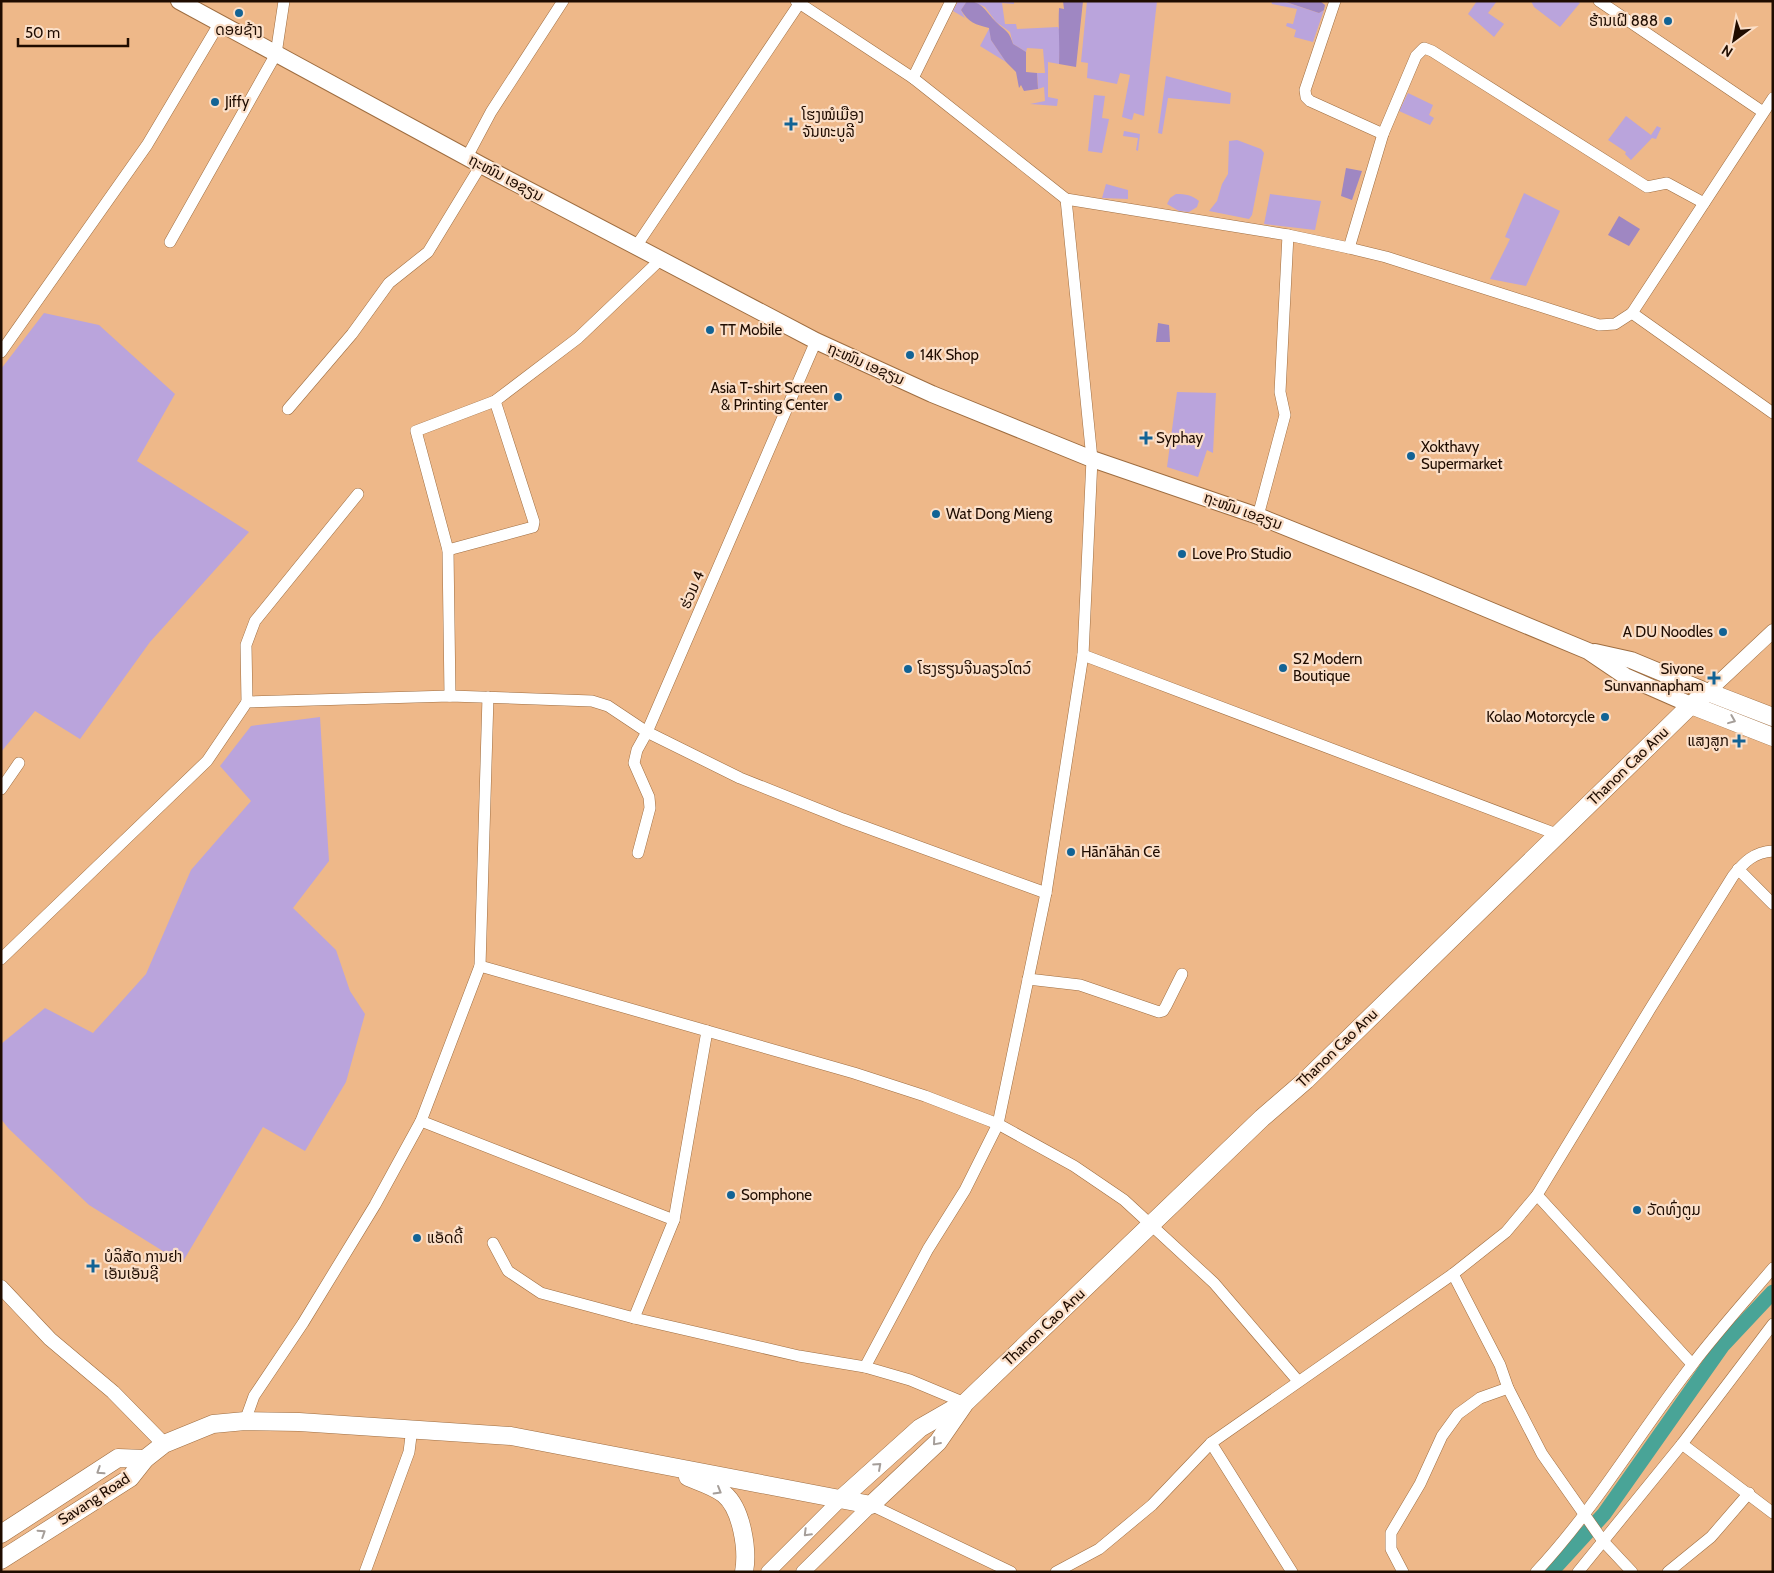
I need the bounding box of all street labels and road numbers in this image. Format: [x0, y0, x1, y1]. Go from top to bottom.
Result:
street label: ຖະໜົນ ເອຊຽນ [465, 151, 547, 206]
street label: ຖະໜົນ ເອຊຽນ [824, 339, 907, 390]
street label: ຖະໜົນ ເອຊຽນ [1201, 488, 1285, 535]
street label: ຮ່ວມ 4 [676, 568, 708, 612]
street label: Thanon Cao Anu [1584, 723, 1672, 809]
street label: Thanon Cao Anu [1293, 1005, 1381, 1091]
street label: Thanon Cao Anu [999, 1285, 1089, 1369]
street label: Savang Road [55, 1469, 133, 1529]

